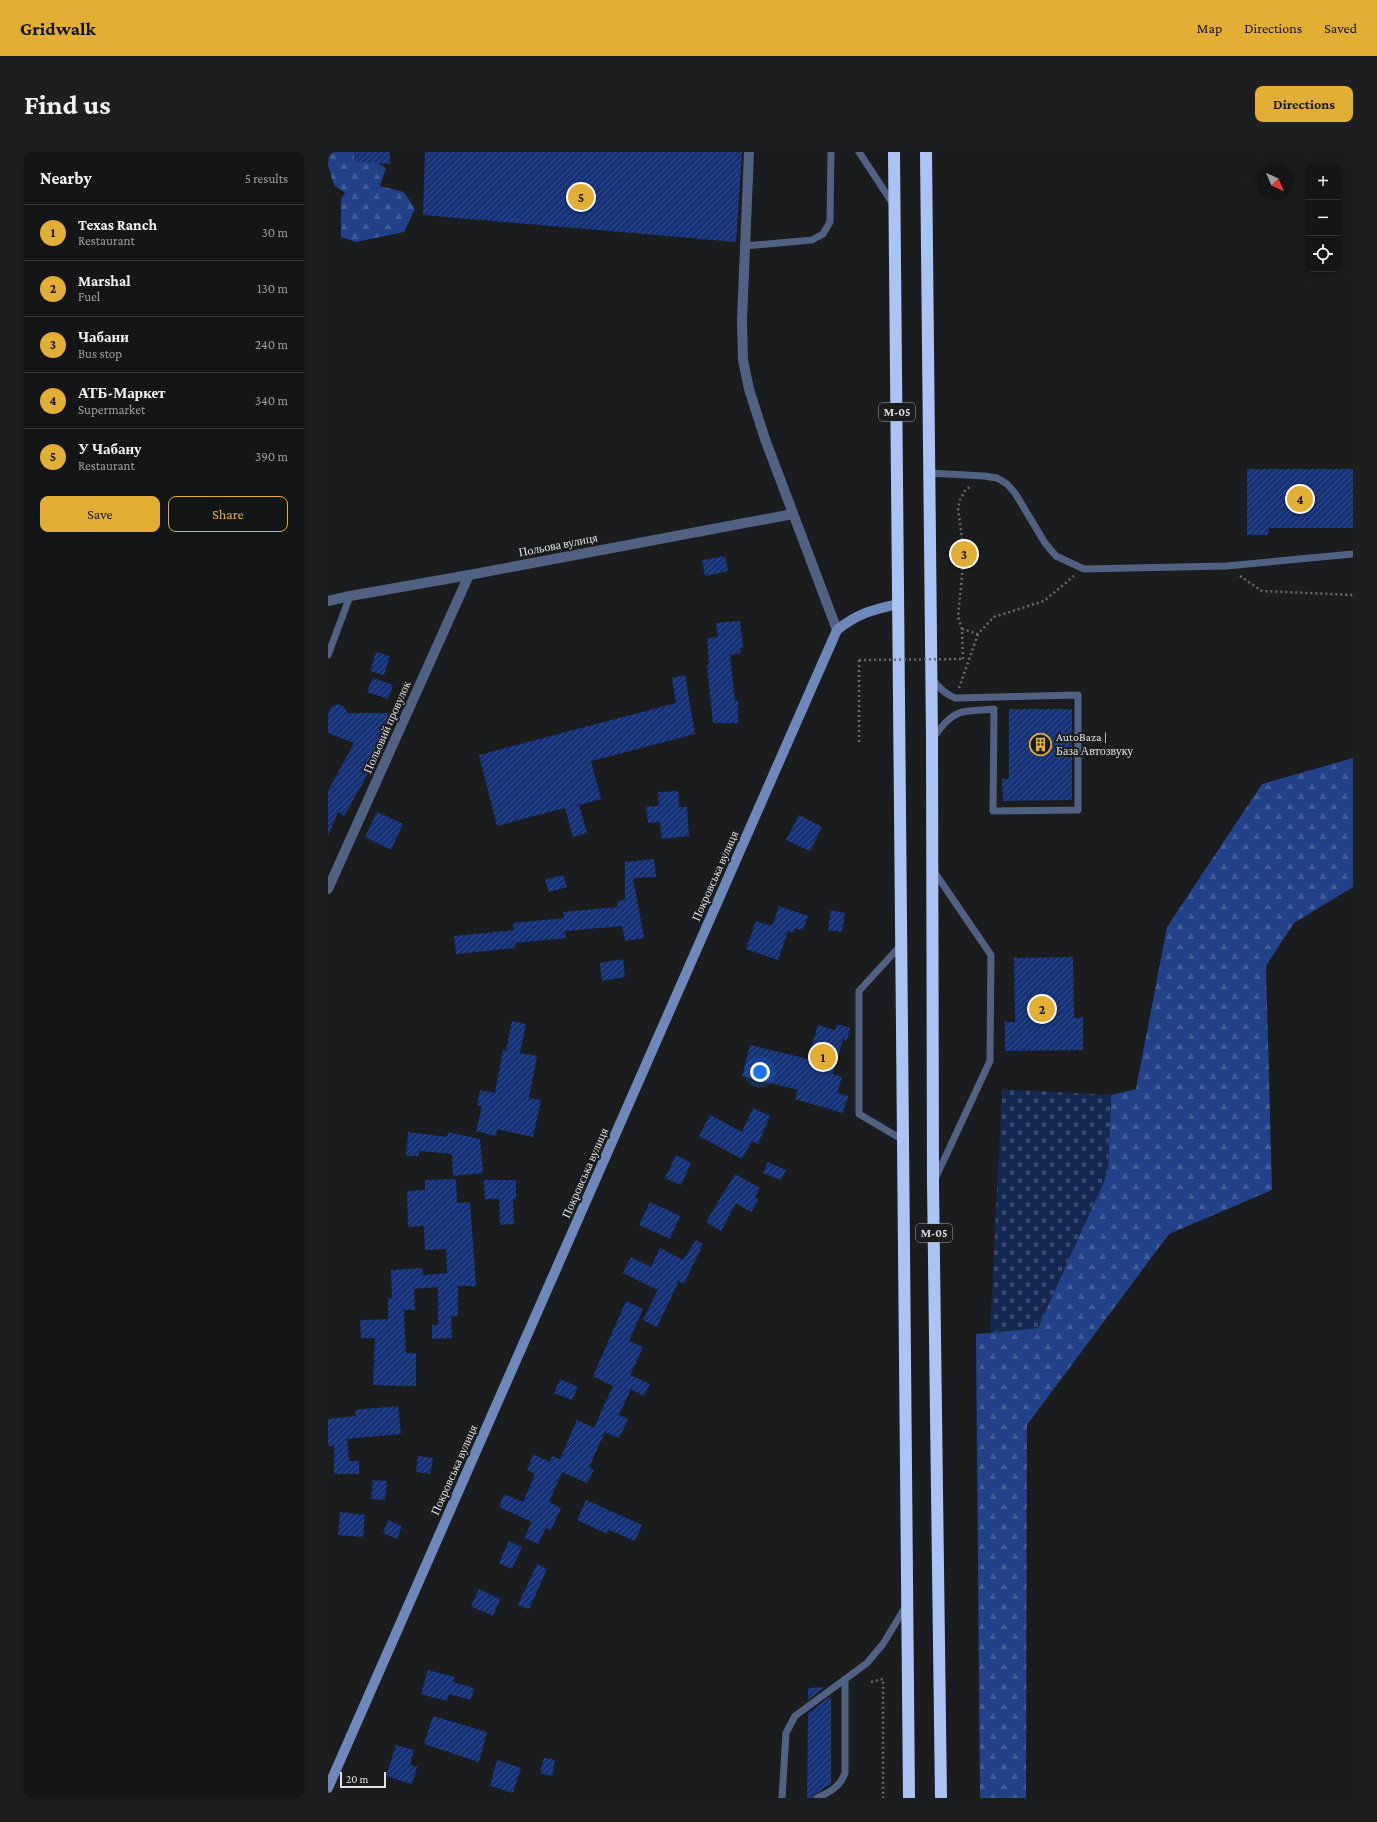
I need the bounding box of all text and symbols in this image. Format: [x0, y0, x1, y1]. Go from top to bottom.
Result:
text: Gridwalk [20, 18, 96, 39]
text: Map [1197, 20, 1222, 36]
text: Directions [1244, 20, 1302, 36]
text: Saved [1324, 20, 1357, 36]
button: Directions [1255, 86, 1353, 122]
text: Find us [24, 89, 111, 120]
north arrow [1257, 164, 1293, 200]
map controls [1305, 164, 1341, 272]
button: + [1305, 164, 1341, 200]
text: Nearby [40, 169, 92, 188]
text: 5 results [245, 171, 288, 186]
pin: 5 [568, 182, 594, 212]
button: − [1305, 200, 1341, 236]
text: Texas Ranch [78, 217, 157, 233]
text: 1 [51, 225, 55, 240]
text: 30 m [262, 225, 288, 240]
text: Restaurant [78, 233, 135, 248]
button: locate [1305, 236, 1341, 272]
text: Marshal [78, 273, 131, 289]
text: 2 [50, 281, 56, 296]
text: 130 m [257, 281, 288, 296]
text: Fuel [78, 289, 100, 304]
text: Чабани [78, 329, 129, 345]
text: 3 [50, 337, 56, 352]
text: 240 m [255, 337, 288, 352]
text: Bus stop [78, 346, 122, 361]
text: АТБ-Маркет [78, 385, 165, 401]
text: 4 [49, 393, 57, 408]
text: 340 m [255, 393, 288, 408]
text: Supermarket [78, 402, 145, 417]
road number: М-05 [879, 403, 915, 421]
text: У Чабану [78, 441, 142, 457]
text: 5 [50, 449, 56, 464]
text: 390 m [255, 449, 288, 464]
text: Restaurant [78, 458, 135, 473]
pin: 4 [1287, 484, 1313, 514]
button: Save [40, 496, 160, 532]
button: Share [168, 496, 288, 532]
street label: Польова вулиця [517, 530, 599, 560]
pin: 3 [951, 539, 977, 569]
street label: Польовий провулок [360, 678, 414, 775]
place label: AutoBaza | База Автозвуку [1056, 730, 1133, 758]
building icon: AutoBaza | База Автозвуку [1027, 731, 1053, 757]
street label: Покровська вулиця [689, 828, 741, 923]
pin: 2 [1029, 994, 1055, 1024]
pin: 1 [810, 1042, 836, 1072]
your location [750, 1062, 770, 1082]
street label: Покровська вулиця [559, 1125, 611, 1220]
road number: М-05 [916, 1224, 952, 1242]
street label: Покровська вулиця [428, 1422, 480, 1517]
scale bar [340, 1770, 386, 1789]
text: 20 m [346, 1773, 368, 1785]

